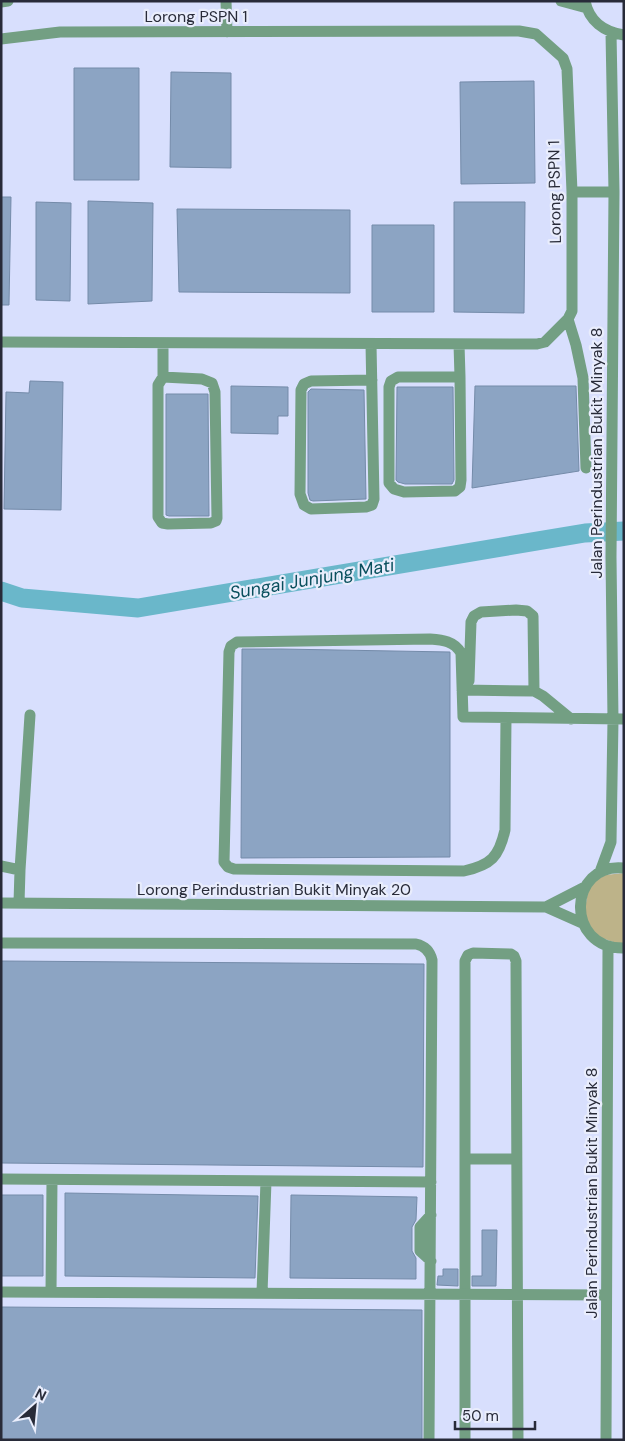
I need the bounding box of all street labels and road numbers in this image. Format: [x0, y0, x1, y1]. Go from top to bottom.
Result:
street label: Lorong PSPN 1 [144, 6, 248, 27]
street label: Lorong PSPN 1 [543, 140, 566, 244]
street label: Jalan Perindustrian Bukit Minyak 8 [586, 328, 607, 578]
street label: Lorong Perindustrian Bukit Minyak 20 [137, 879, 411, 900]
street label: Jalan Perindustrian Bukit Minyak 8 [581, 1068, 602, 1318]

